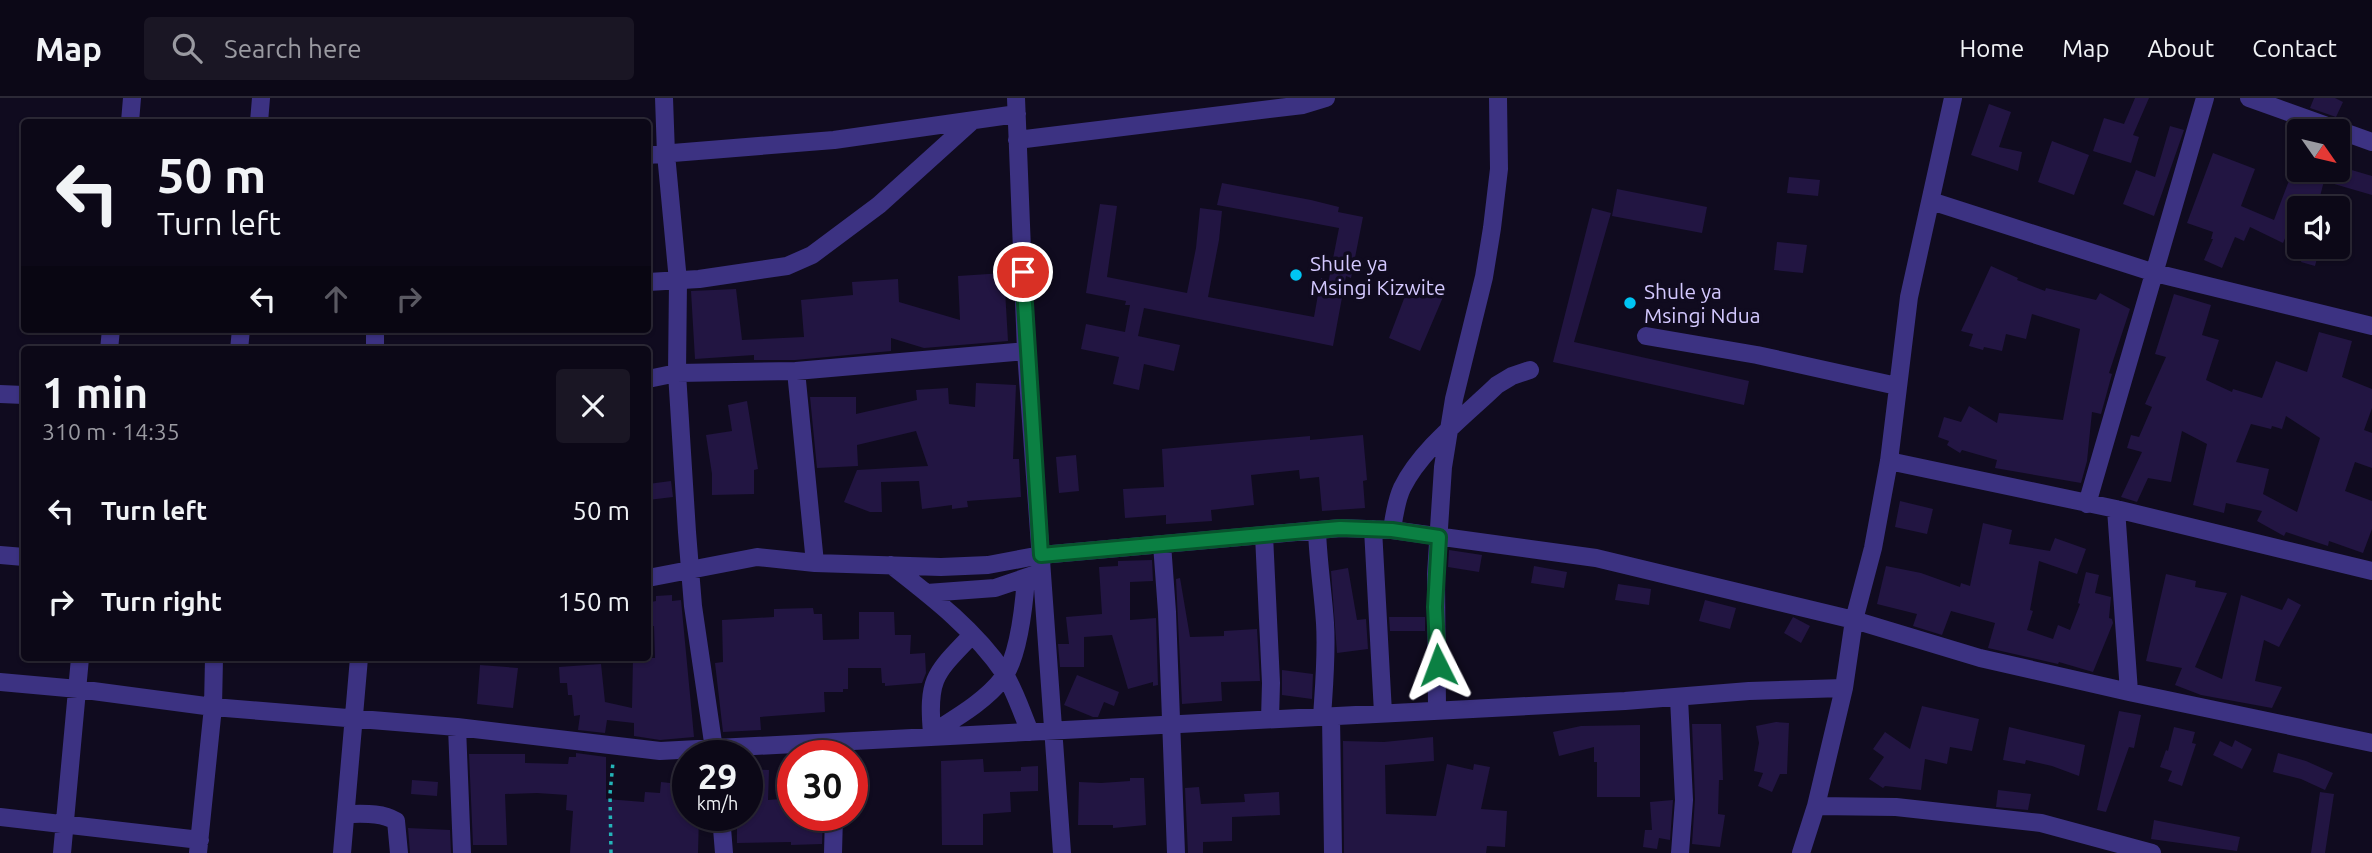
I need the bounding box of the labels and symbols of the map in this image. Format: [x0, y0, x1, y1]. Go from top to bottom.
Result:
north arrow [2287, 119, 2350, 182]
pin [993, 242, 1053, 302]
place label: Shule ya Msingi Kizwite [1310, 251, 1446, 299]
marker: Shule ya Msingi Kizwite [1288, 267, 1304, 283]
place label: Shule ya Msingi Ndua [1644, 279, 1761, 327]
marker: Shule ya Msingi Ndua [1622, 295, 1638, 311]
position arrow [1401, 628, 1475, 702]
speed limit sign: 30 [777, 740, 868, 831]

